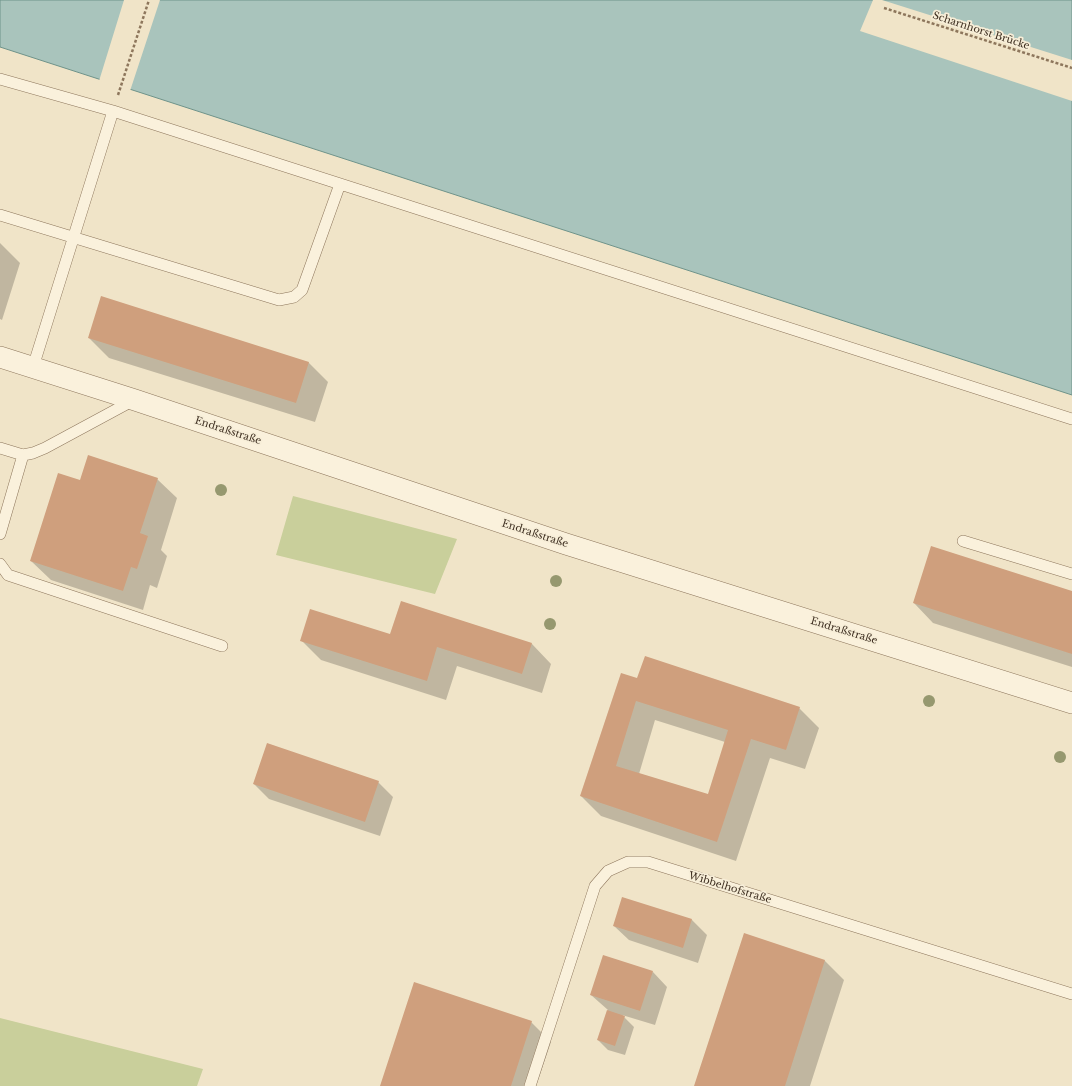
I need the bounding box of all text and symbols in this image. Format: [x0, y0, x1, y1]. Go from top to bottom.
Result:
street label: Scharnhorst Brücke [931, 10, 1031, 52]
street label: Endraßstraße [193, 415, 263, 447]
street label: Endraßstraße [500, 518, 570, 550]
street label: Endraßstraße [809, 615, 879, 647]
street label: Wibbelhofstraße [687, 870, 773, 906]

